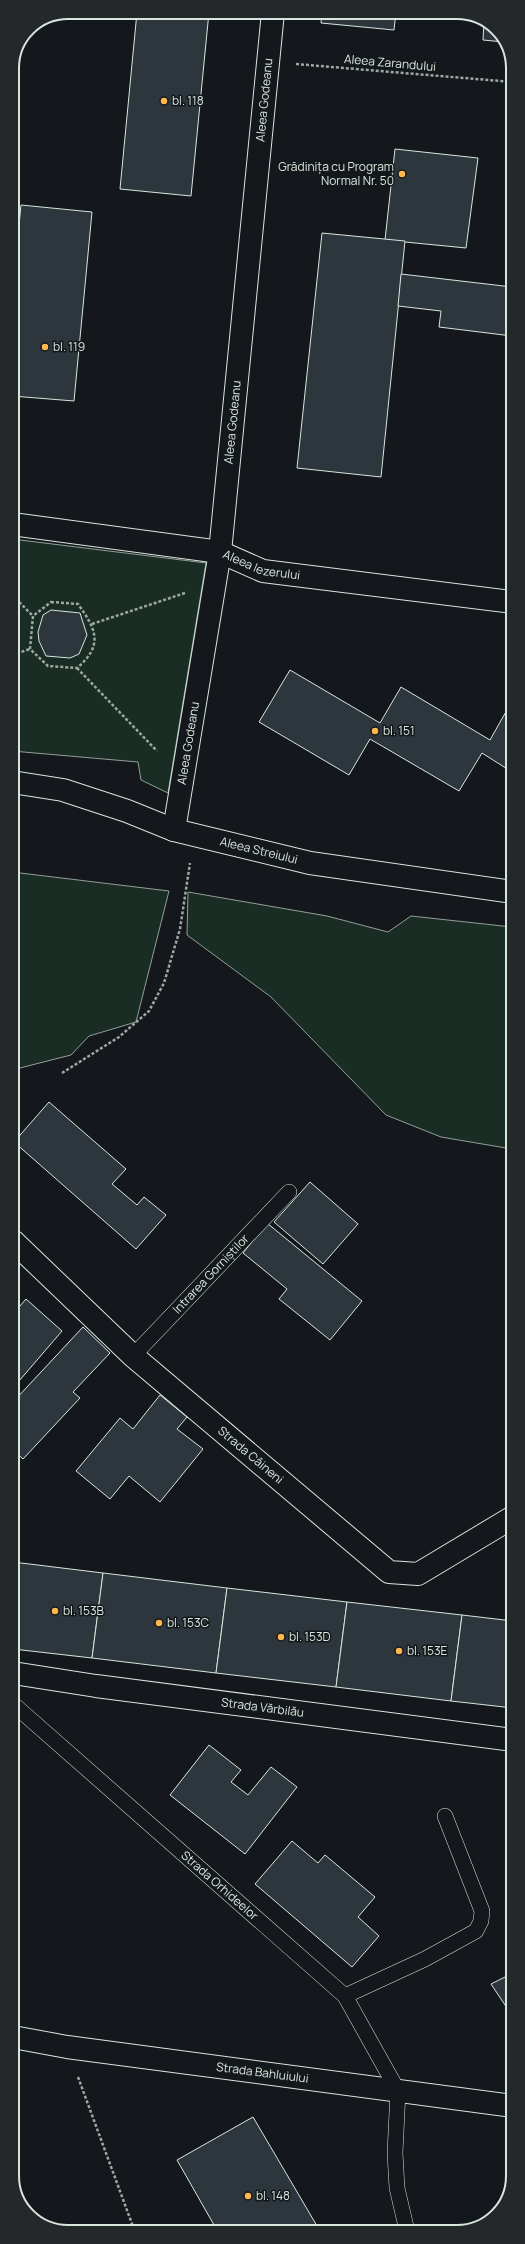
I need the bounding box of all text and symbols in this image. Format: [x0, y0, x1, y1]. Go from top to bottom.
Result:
street label: Aleea Zarandului [343, 50, 437, 75]
street label: Aleea Godeanu [251, 57, 276, 143]
place label: bl. 118 [172, 92, 204, 109]
marker: bl. 118 [159, 96, 169, 106]
place label: Grădinița cu Program Normal Nr. 50 [278, 158, 394, 189]
marker: Grădinița cu Program Normal Nr. 50 [397, 169, 407, 179]
place label: bl. 119 [53, 338, 85, 355]
marker: bl. 119 [40, 342, 50, 352]
street label: Aleea Godeanu [220, 380, 245, 465]
street label: Aleea Iezerului [220, 545, 301, 584]
street label: Aleea Godeanu [173, 700, 203, 786]
place label: bl. 151 [383, 722, 415, 739]
marker: bl. 151 [370, 726, 380, 736]
street label: Aleea Streiului [218, 832, 300, 868]
street label: Intrarea Gorniștilor [169, 1230, 253, 1317]
street label: Strada Câineni [214, 1422, 287, 1487]
place label: bl. 153B [63, 1602, 104, 1619]
marker: bl. 153B [50, 1606, 60, 1616]
place label: bl. 153C [167, 1614, 210, 1631]
marker: bl. 153C [154, 1618, 164, 1628]
place label: bl. 153D [289, 1628, 331, 1645]
marker: bl. 153D [276, 1632, 286, 1642]
place label: bl. 153E [407, 1642, 448, 1659]
marker: bl. 153E [394, 1646, 404, 1656]
street label: Strada Vărbilău [220, 1693, 305, 1721]
street label: Strada Orhideelor [178, 1847, 263, 1924]
street label: Strada Bahluiului [215, 2058, 310, 2087]
place label: bl. 148 [256, 2187, 290, 2204]
marker: bl. 148 [243, 2191, 253, 2201]

